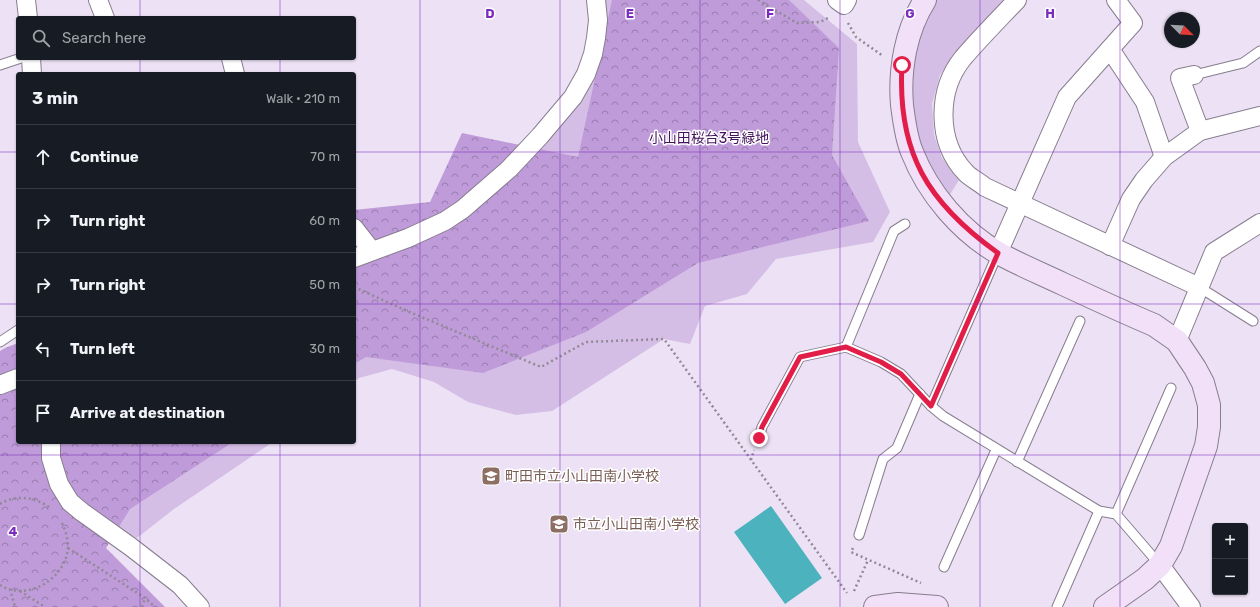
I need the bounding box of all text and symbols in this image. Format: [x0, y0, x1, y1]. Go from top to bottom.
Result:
text: D [485, 6, 495, 21]
text: E [626, 6, 634, 21]
text: F [766, 6, 774, 21]
text: G [905, 6, 915, 21]
text: H [1045, 6, 1055, 21]
north arrow [1164, 12, 1200, 48]
search box [16, 16, 356, 60]
icon: search [30, 27, 52, 49]
text: Search here [62, 29, 146, 47]
route start [893, 56, 911, 74]
text: 3 min [32, 88, 78, 108]
text: Walk · 210 m [266, 91, 340, 106]
park label: 小山田桜台3号緑地 [649, 130, 769, 147]
icon: ahead [32, 146, 54, 168]
text: Continue [70, 148, 139, 166]
text: 70 m [310, 149, 340, 164]
icon: right [32, 210, 54, 232]
text: Turn right [70, 212, 145, 230]
text: 60 m [309, 213, 340, 228]
icon: right [32, 274, 54, 296]
text: Turn right [70, 276, 145, 294]
text: 50 m [309, 277, 340, 292]
icon: left [32, 338, 54, 360]
text: Turn left [70, 340, 135, 358]
text: 30 m [309, 341, 340, 356]
icon: arrive [32, 402, 54, 424]
text: Arrive at destination [70, 404, 225, 422]
route end [750, 429, 768, 447]
school or university icon: 町田市立小山田南小学校 [480, 465, 502, 487]
place label: 町田市立小山田南小学校 [505, 468, 659, 485]
school or university icon: 市立小山田南小学校 [548, 513, 570, 535]
place label: 市立小山田南小学校 [573, 516, 699, 533]
map controls [1212, 523, 1248, 595]
button: + [1212, 523, 1248, 559]
text: 4 [9, 524, 18, 539]
button: − [1212, 559, 1248, 595]

